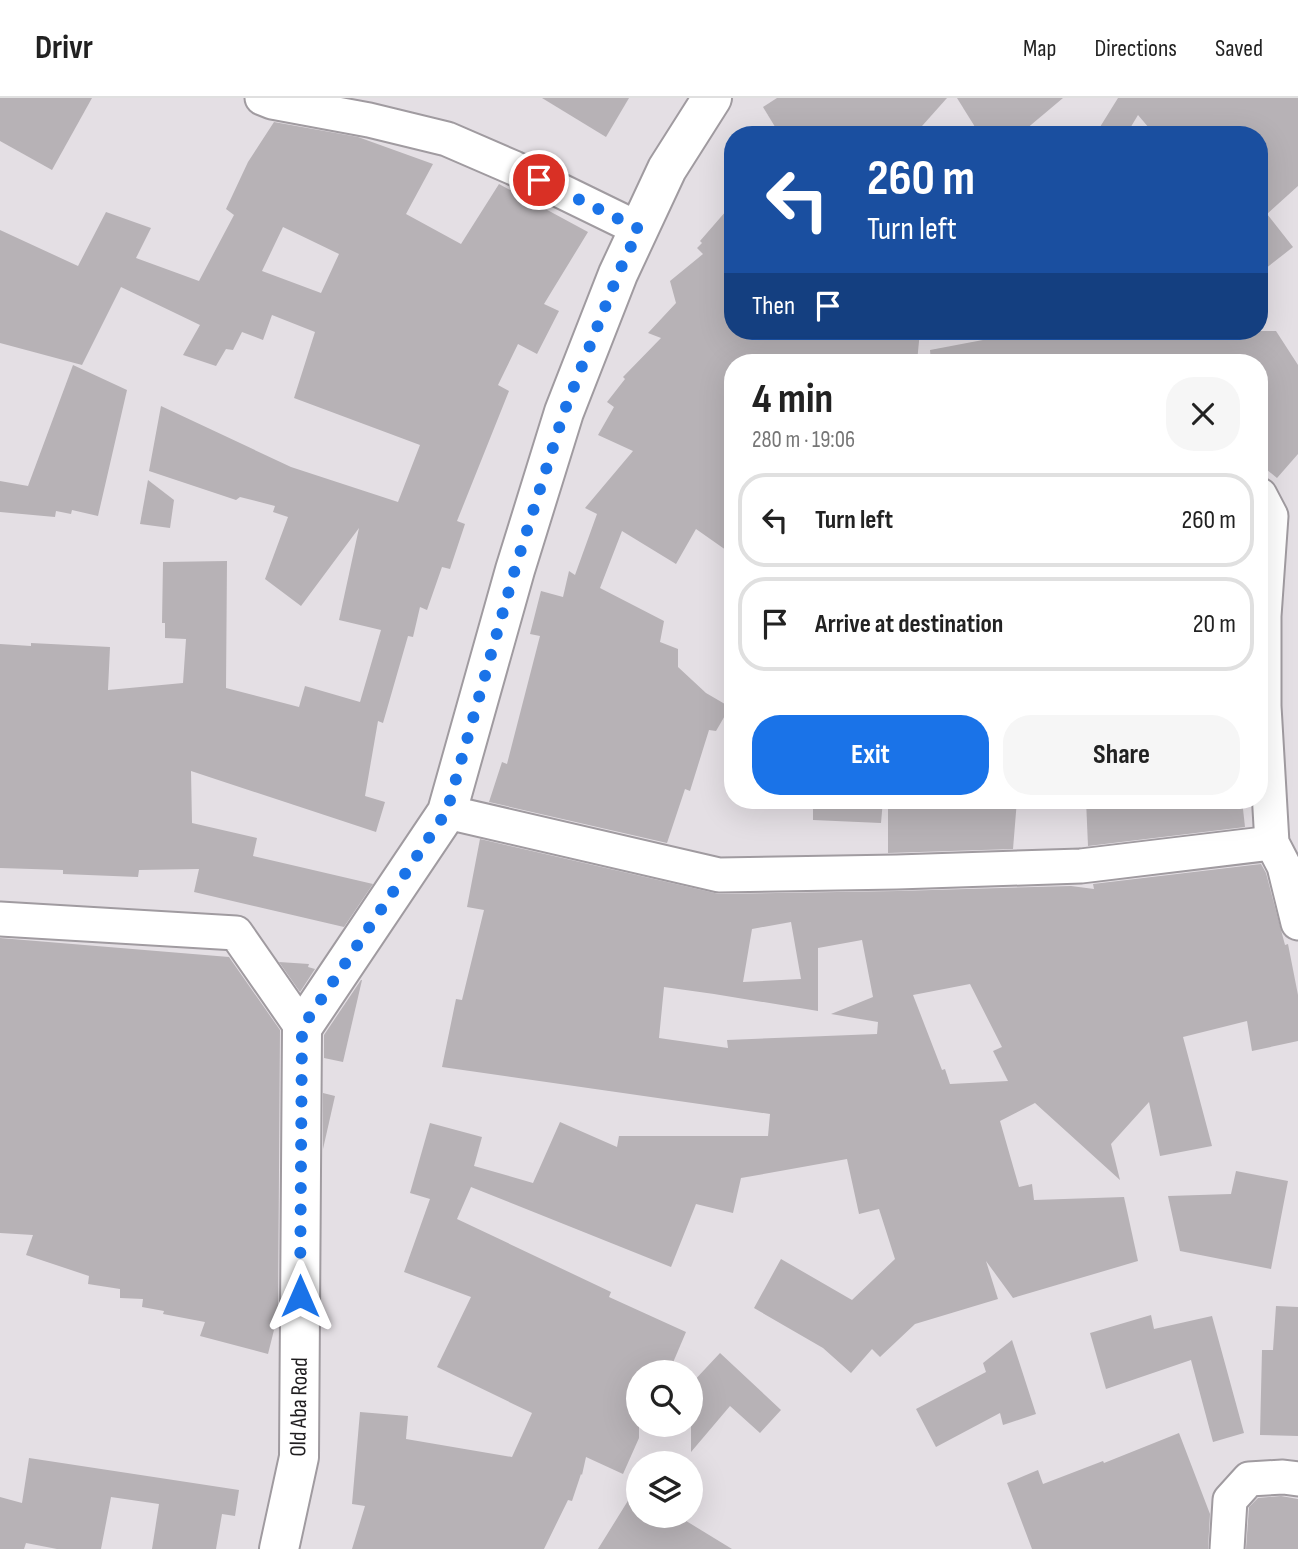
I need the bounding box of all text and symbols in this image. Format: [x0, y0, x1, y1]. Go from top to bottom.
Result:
text: Drivr [35, 28, 93, 68]
text: Map [1023, 34, 1056, 63]
text: Directions [1094, 34, 1177, 63]
text: Saved [1215, 34, 1263, 63]
pin [509, 150, 569, 210]
text: 260 m [867, 150, 975, 209]
icon: left [752, 154, 843, 245]
icon: arrive [520, 161, 558, 199]
text: Turn left [867, 210, 957, 249]
icon: arrive [809, 287, 847, 325]
text: Then [752, 291, 795, 322]
text: 4 min [752, 374, 833, 425]
button: close [1166, 377, 1240, 451]
text: 280 m · 19:06 [752, 426, 855, 454]
icon: left [756, 501, 794, 539]
text: Turn left [815, 505, 893, 536]
text: 260 m [1181, 505, 1236, 536]
icon: arrive [756, 605, 794, 643]
text: Arrive at destination [815, 609, 1003, 640]
text: 20 m [1193, 609, 1236, 640]
button: Exit [752, 715, 989, 795]
button: Share [1003, 715, 1240, 795]
position arrow [263, 1259, 337, 1333]
street label: Old Aba Road [284, 1357, 314, 1457]
map controls [626, 1360, 703, 1528]
button: search [626, 1360, 703, 1437]
button: layers [626, 1451, 703, 1528]

